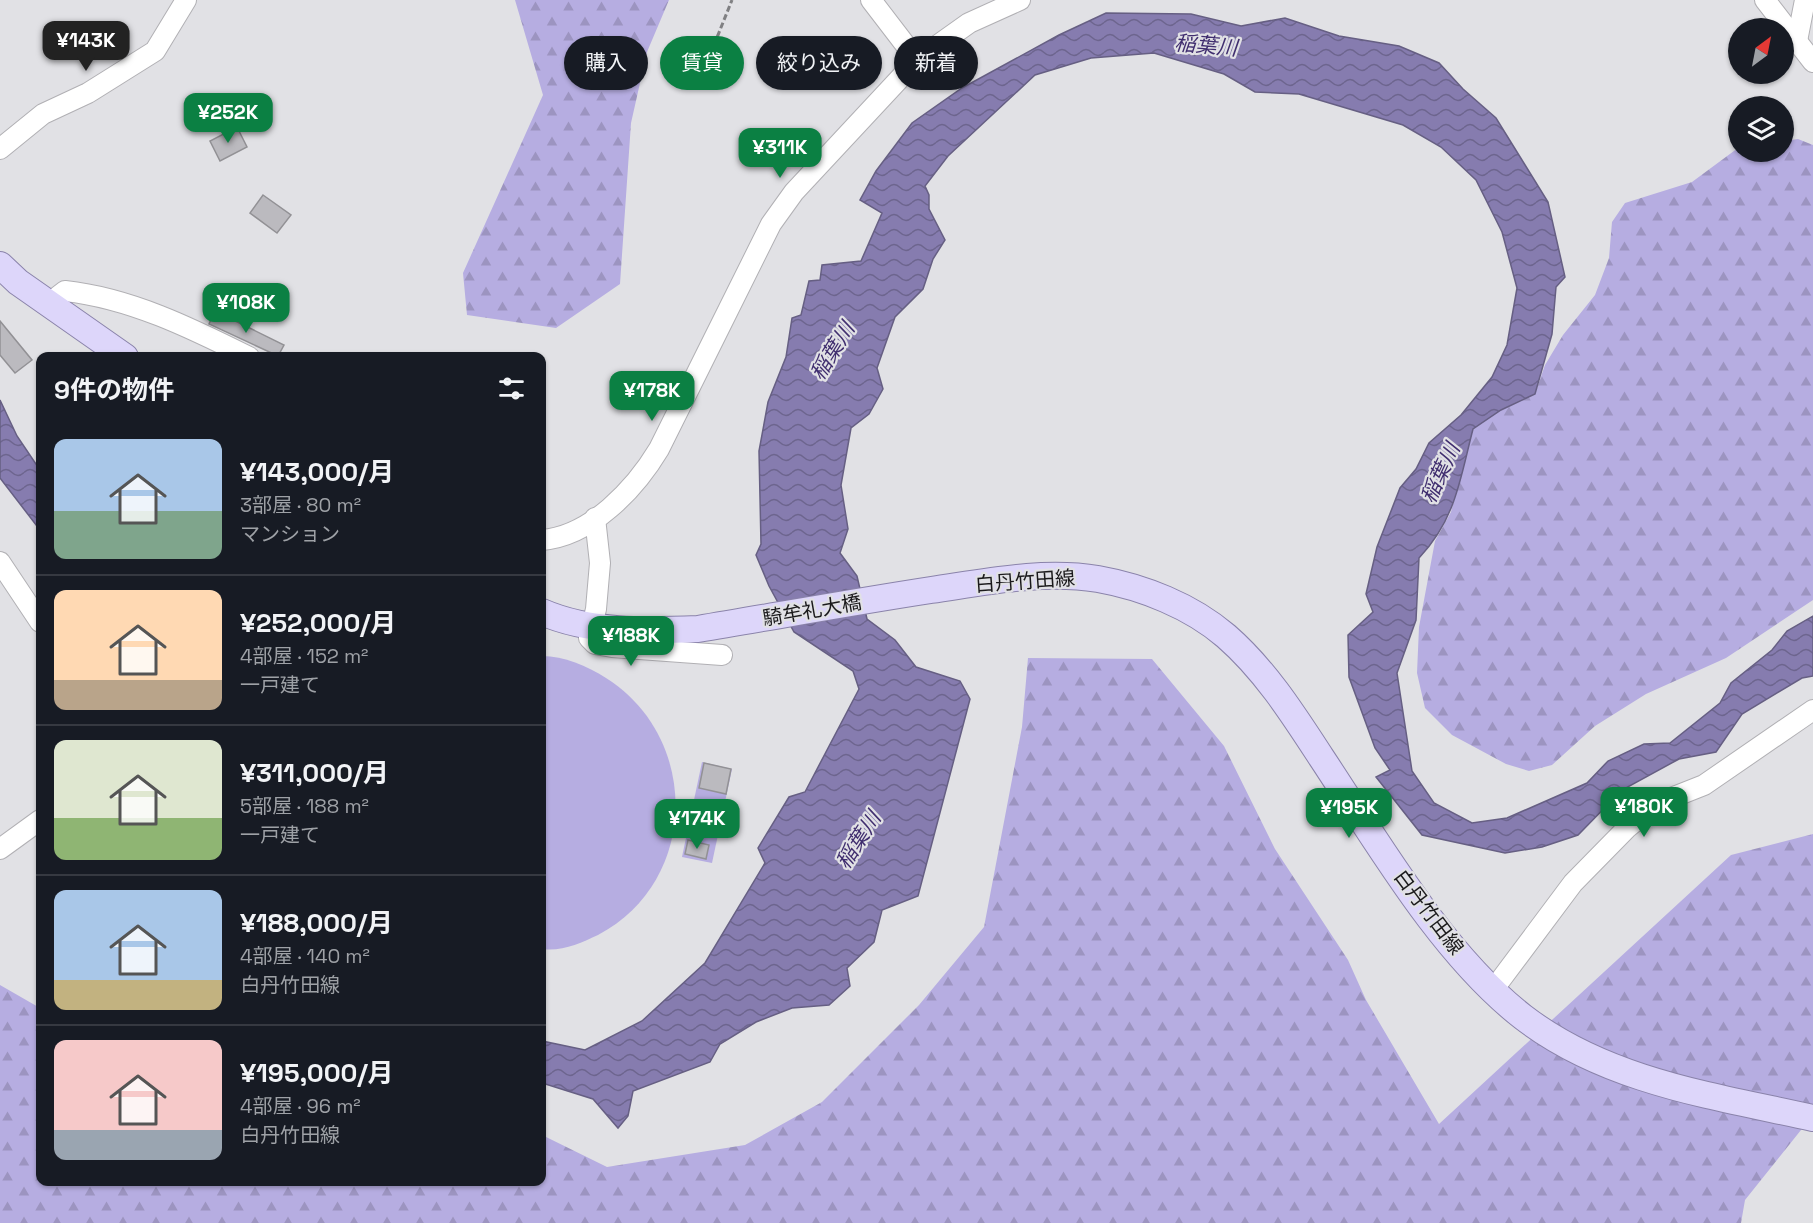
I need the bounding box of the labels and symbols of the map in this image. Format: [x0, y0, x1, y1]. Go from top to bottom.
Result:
north arrow [1728, 18, 1794, 84]
pin: ¥143K [44, 21, 128, 72]
water label: 稲葉川 [1173, 29, 1241, 61]
pin: ¥252K [186, 93, 270, 144]
pin: ¥311K [738, 128, 822, 179]
pin: ¥108K [204, 283, 288, 334]
water label: 稲葉川 [804, 315, 861, 385]
pin: ¥178K [610, 371, 694, 422]
water label: 稲葉川 [1414, 437, 1466, 507]
street label: 白丹竹田線 [974, 565, 1076, 597]
street label: 騎牟礼大橋 [761, 589, 863, 631]
pin: ¥188K [589, 616, 673, 667]
pin: ¥180K [1602, 787, 1686, 838]
pin: ¥195K [1307, 788, 1391, 839]
pin: ¥174K [655, 799, 739, 850]
water label: 稲葉川 [830, 805, 888, 874]
street label: 白丹竹田線 [1389, 864, 1469, 960]

